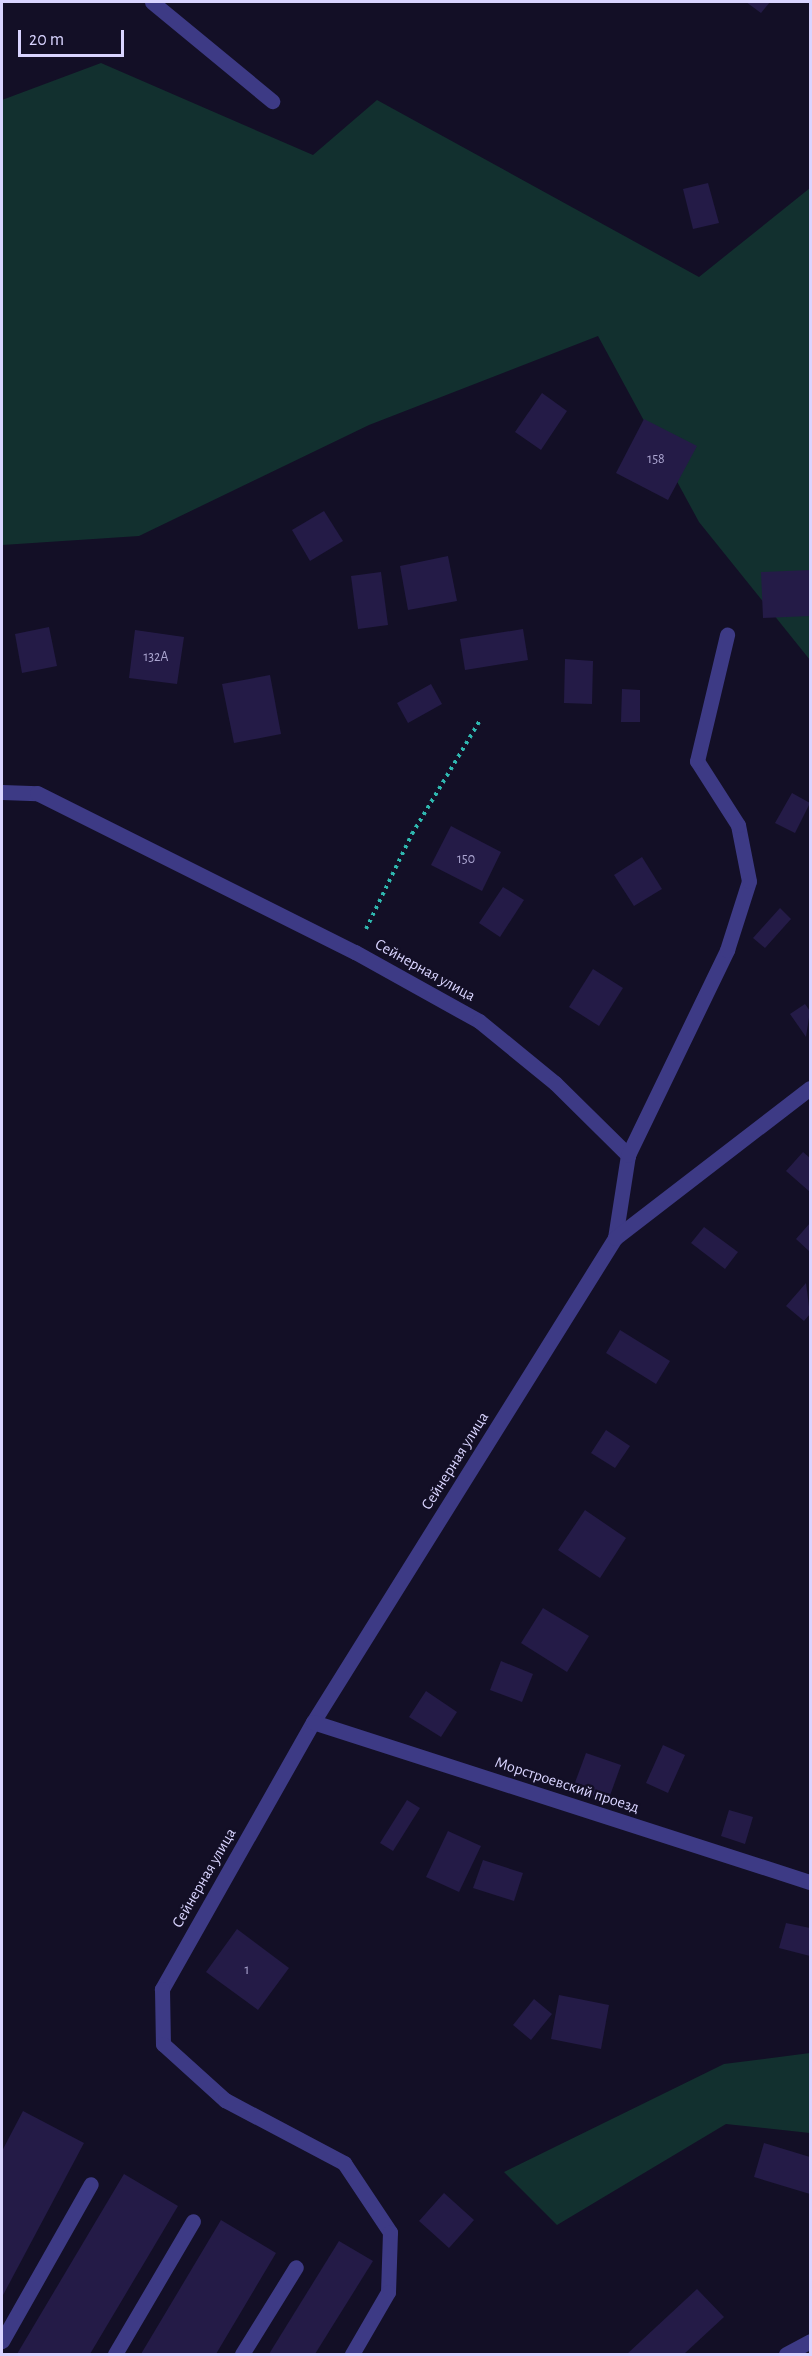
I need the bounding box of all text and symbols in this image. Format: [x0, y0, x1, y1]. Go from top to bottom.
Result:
scale bar [21, 18, 128, 56]
text: 20 m [29, 31, 64, 49]
house number: 158 [647, 451, 665, 467]
house number: 132А [143, 649, 169, 665]
house number: 150 [457, 851, 475, 867]
street label: Сейнерная улица [371, 934, 479, 1006]
street label: Сейнерная улица [417, 1408, 493, 1514]
street label: Морстроевский проезд [492, 1753, 642, 1817]
street label: Сейнерная улица [168, 1825, 240, 1931]
house number: 1 [245, 1962, 249, 1978]

